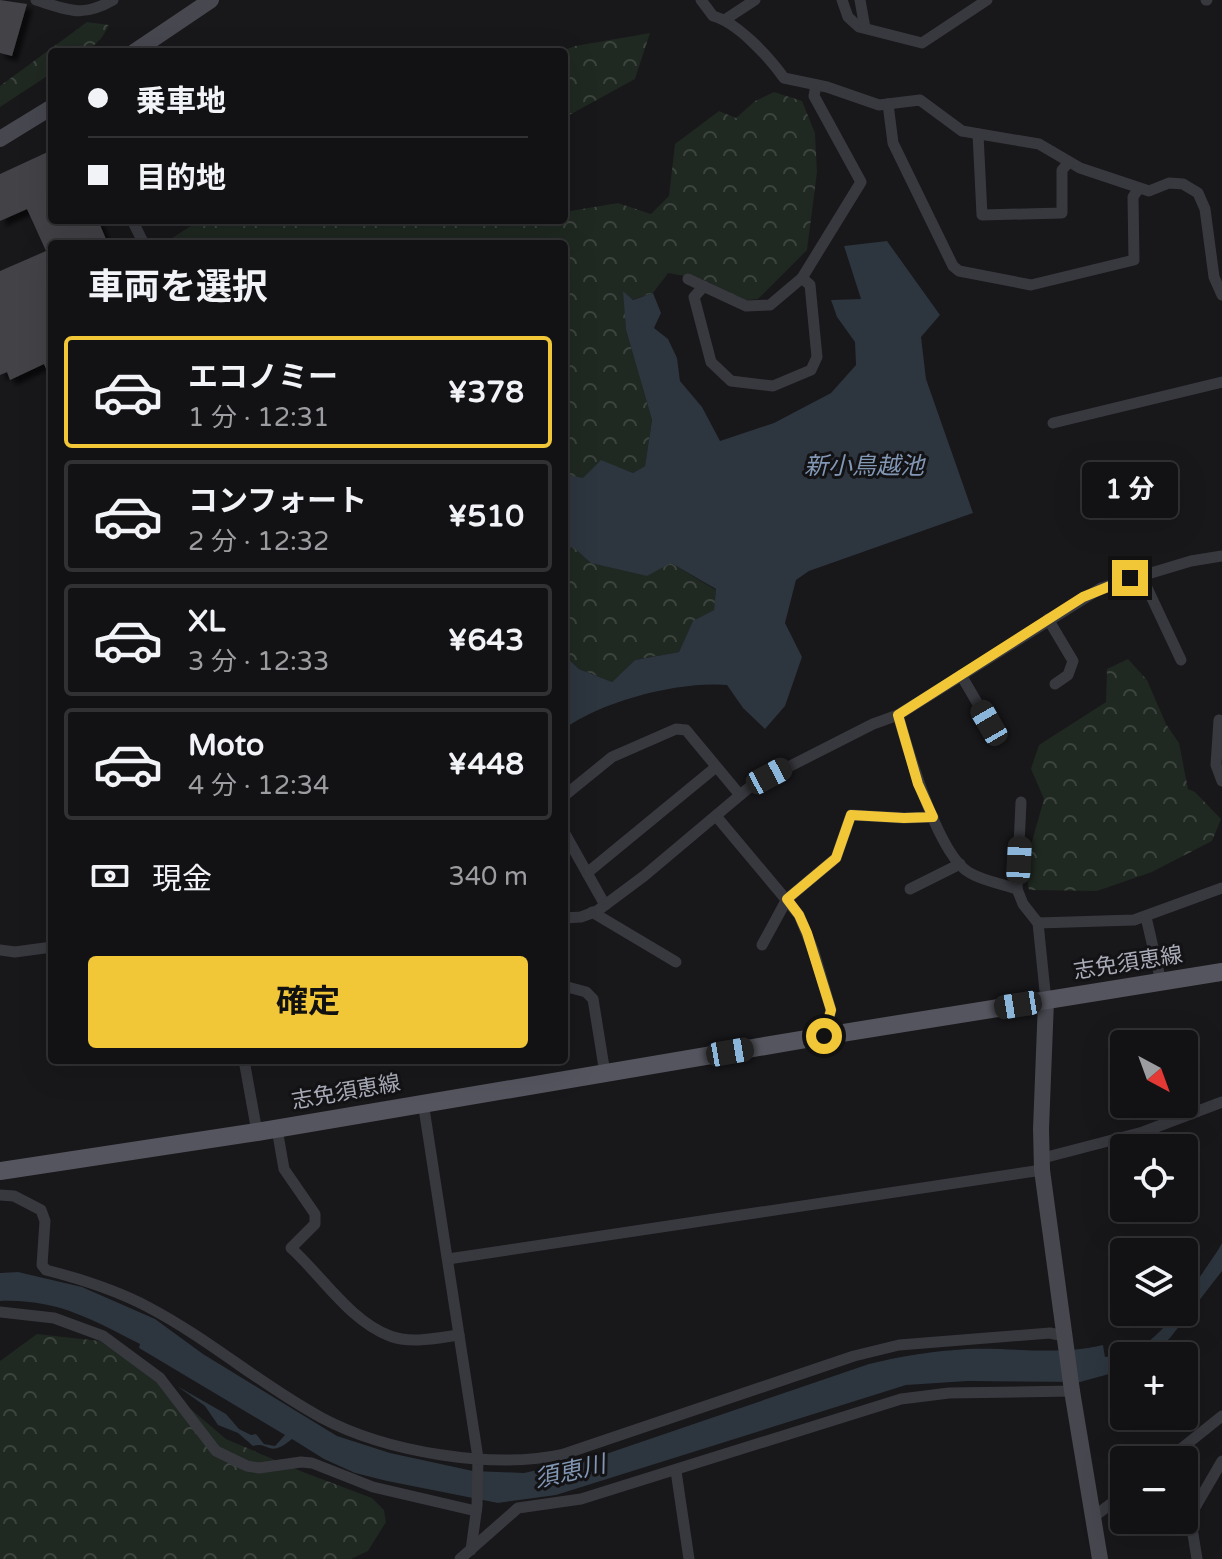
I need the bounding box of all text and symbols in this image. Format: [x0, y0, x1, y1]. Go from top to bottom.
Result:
text: 乗車地 [136, 83, 226, 120]
text: 目的地 [136, 160, 226, 197]
text: 車両を選択 [88, 266, 268, 309]
icon: car [92, 356, 164, 428]
text: エコノミー [188, 359, 338, 396]
text: ¥378 [448, 374, 524, 411]
text: 1 分 · 12:31 [188, 402, 329, 433]
water label: 新小鳥越池 [804, 452, 926, 481]
callout: 1 分 [1082, 462, 1178, 518]
text: 1 分 [1105, 474, 1155, 505]
icon: car [92, 480, 164, 552]
text: コンフォート [188, 483, 367, 520]
text: ¥510 [448, 498, 524, 535]
text: 2 分 · 12:32 [188, 526, 329, 557]
route end [1112, 560, 1148, 596]
text: XL [188, 603, 225, 640]
icon: car [92, 604, 164, 676]
text: ¥643 [448, 622, 524, 659]
text: 3 分 · 12:33 [188, 646, 329, 677]
car [967, 696, 1011, 750]
text: Moto [188, 727, 264, 764]
icon: car [92, 728, 164, 800]
text: ¥448 [448, 746, 524, 783]
car [742, 754, 796, 798]
text: 4 分 · 12:34 [188, 770, 329, 801]
car [1006, 835, 1032, 885]
icon: cash [88, 854, 132, 898]
text: 現金 [152, 861, 212, 898]
text: 340 m [448, 861, 528, 892]
street label: 志免須恵線 [1072, 942, 1184, 984]
button: 確定 [88, 956, 528, 1048]
car [992, 989, 1044, 1021]
route start [806, 1018, 842, 1054]
north arrow [1110, 1030, 1198, 1118]
map controls [1110, 1030, 1198, 1534]
car [704, 1036, 756, 1068]
street label: 志免須恵線 [290, 1070, 402, 1114]
button: locate [1110, 1134, 1198, 1222]
button: layers [1110, 1238, 1198, 1326]
button: + [1110, 1342, 1198, 1430]
button: − [1110, 1446, 1198, 1534]
water label: 須恵川 [532, 1449, 611, 1494]

